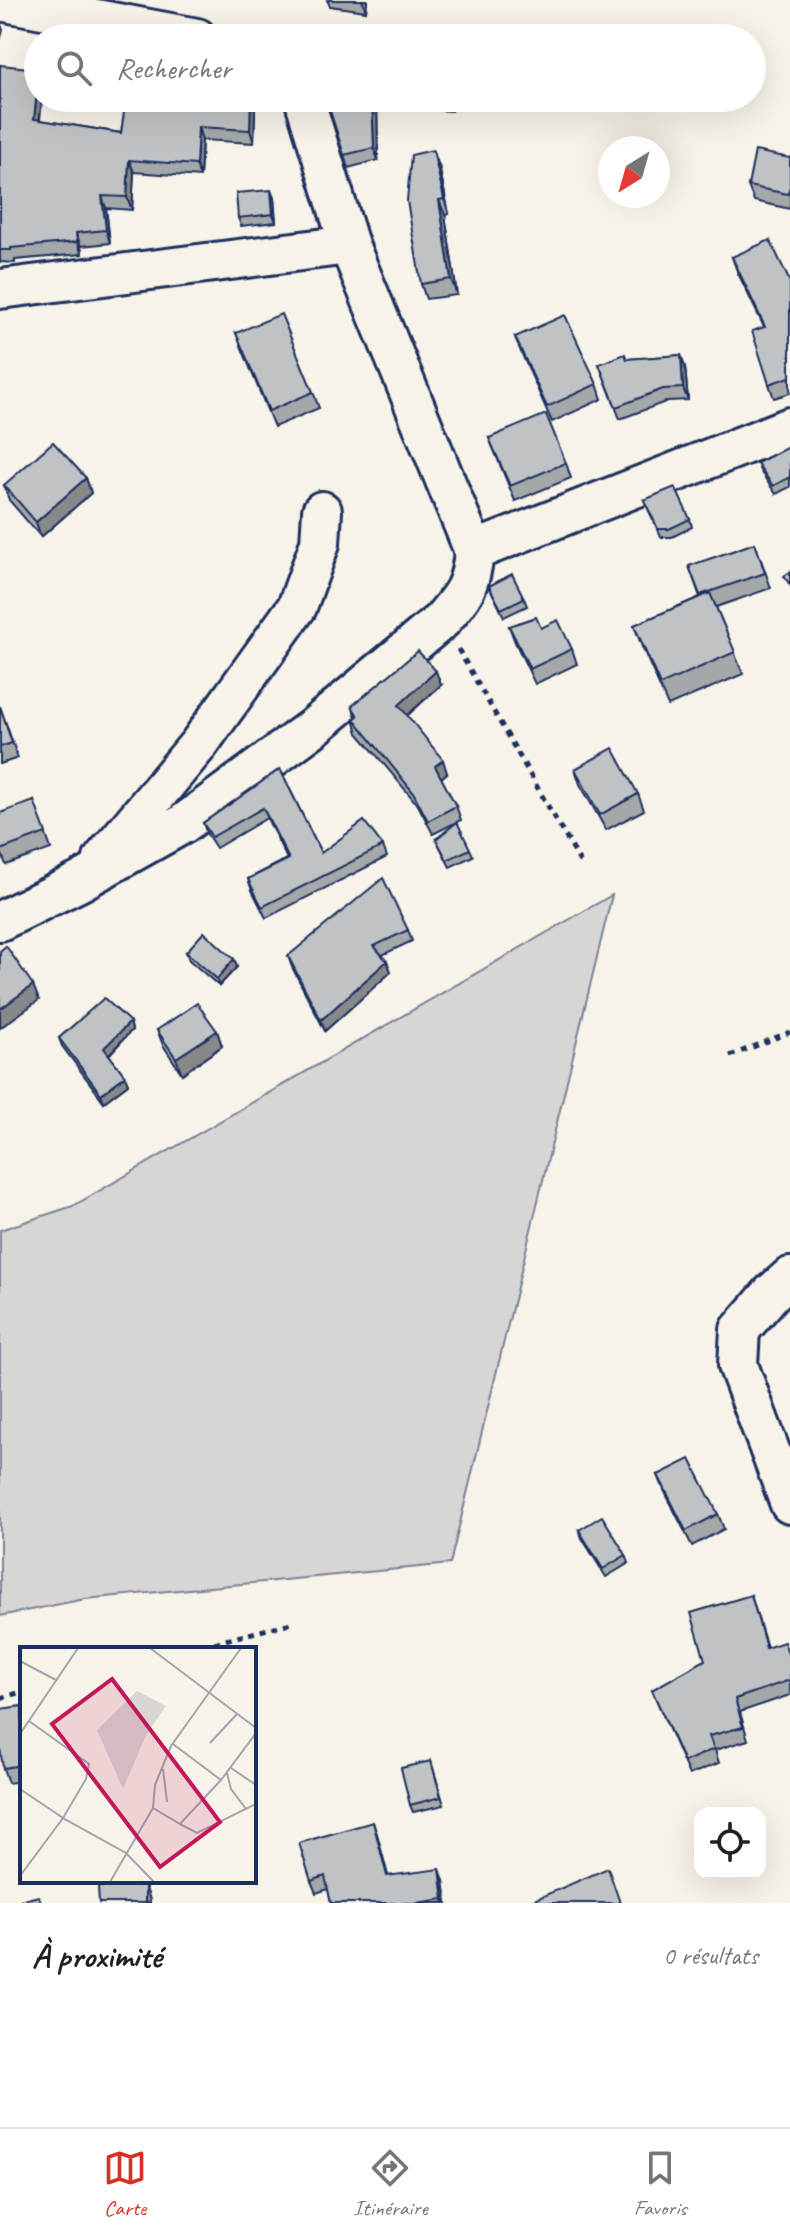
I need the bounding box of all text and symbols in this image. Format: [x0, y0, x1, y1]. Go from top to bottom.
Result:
search box [24, 24, 766, 112]
icon: search [52, 46, 96, 90]
text: Rechercher [116, 49, 231, 87]
north arrow [598, 136, 670, 208]
inset map [20, 1647, 256, 1883]
map controls [694, 1807, 766, 1879]
button: locate [694, 1807, 766, 1879]
text: À proximité [32, 1934, 161, 1977]
text: 0 résultats [663, 1939, 758, 1972]
tab: Carte [103, 2146, 147, 2222]
tab: Itinéraire [353, 2146, 428, 2222]
tab: Favoris [634, 2146, 687, 2222]

